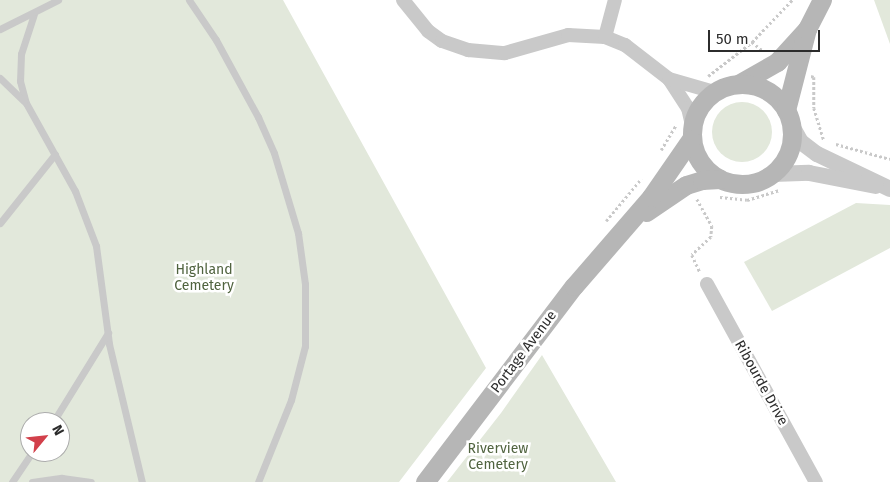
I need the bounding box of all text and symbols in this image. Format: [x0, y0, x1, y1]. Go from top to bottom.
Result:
scale bar [710, 20, 822, 52]
text: 50 m [716, 30, 749, 48]
park label: Highland Cemetery [174, 262, 234, 294]
street label: Portage Avenue [488, 308, 560, 396]
street label: Ribourde Drive [731, 338, 791, 428]
north arrow [20, 412, 70, 462]
text: N [48, 422, 67, 438]
park label: Riverview Cemetery [468, 441, 528, 474]

